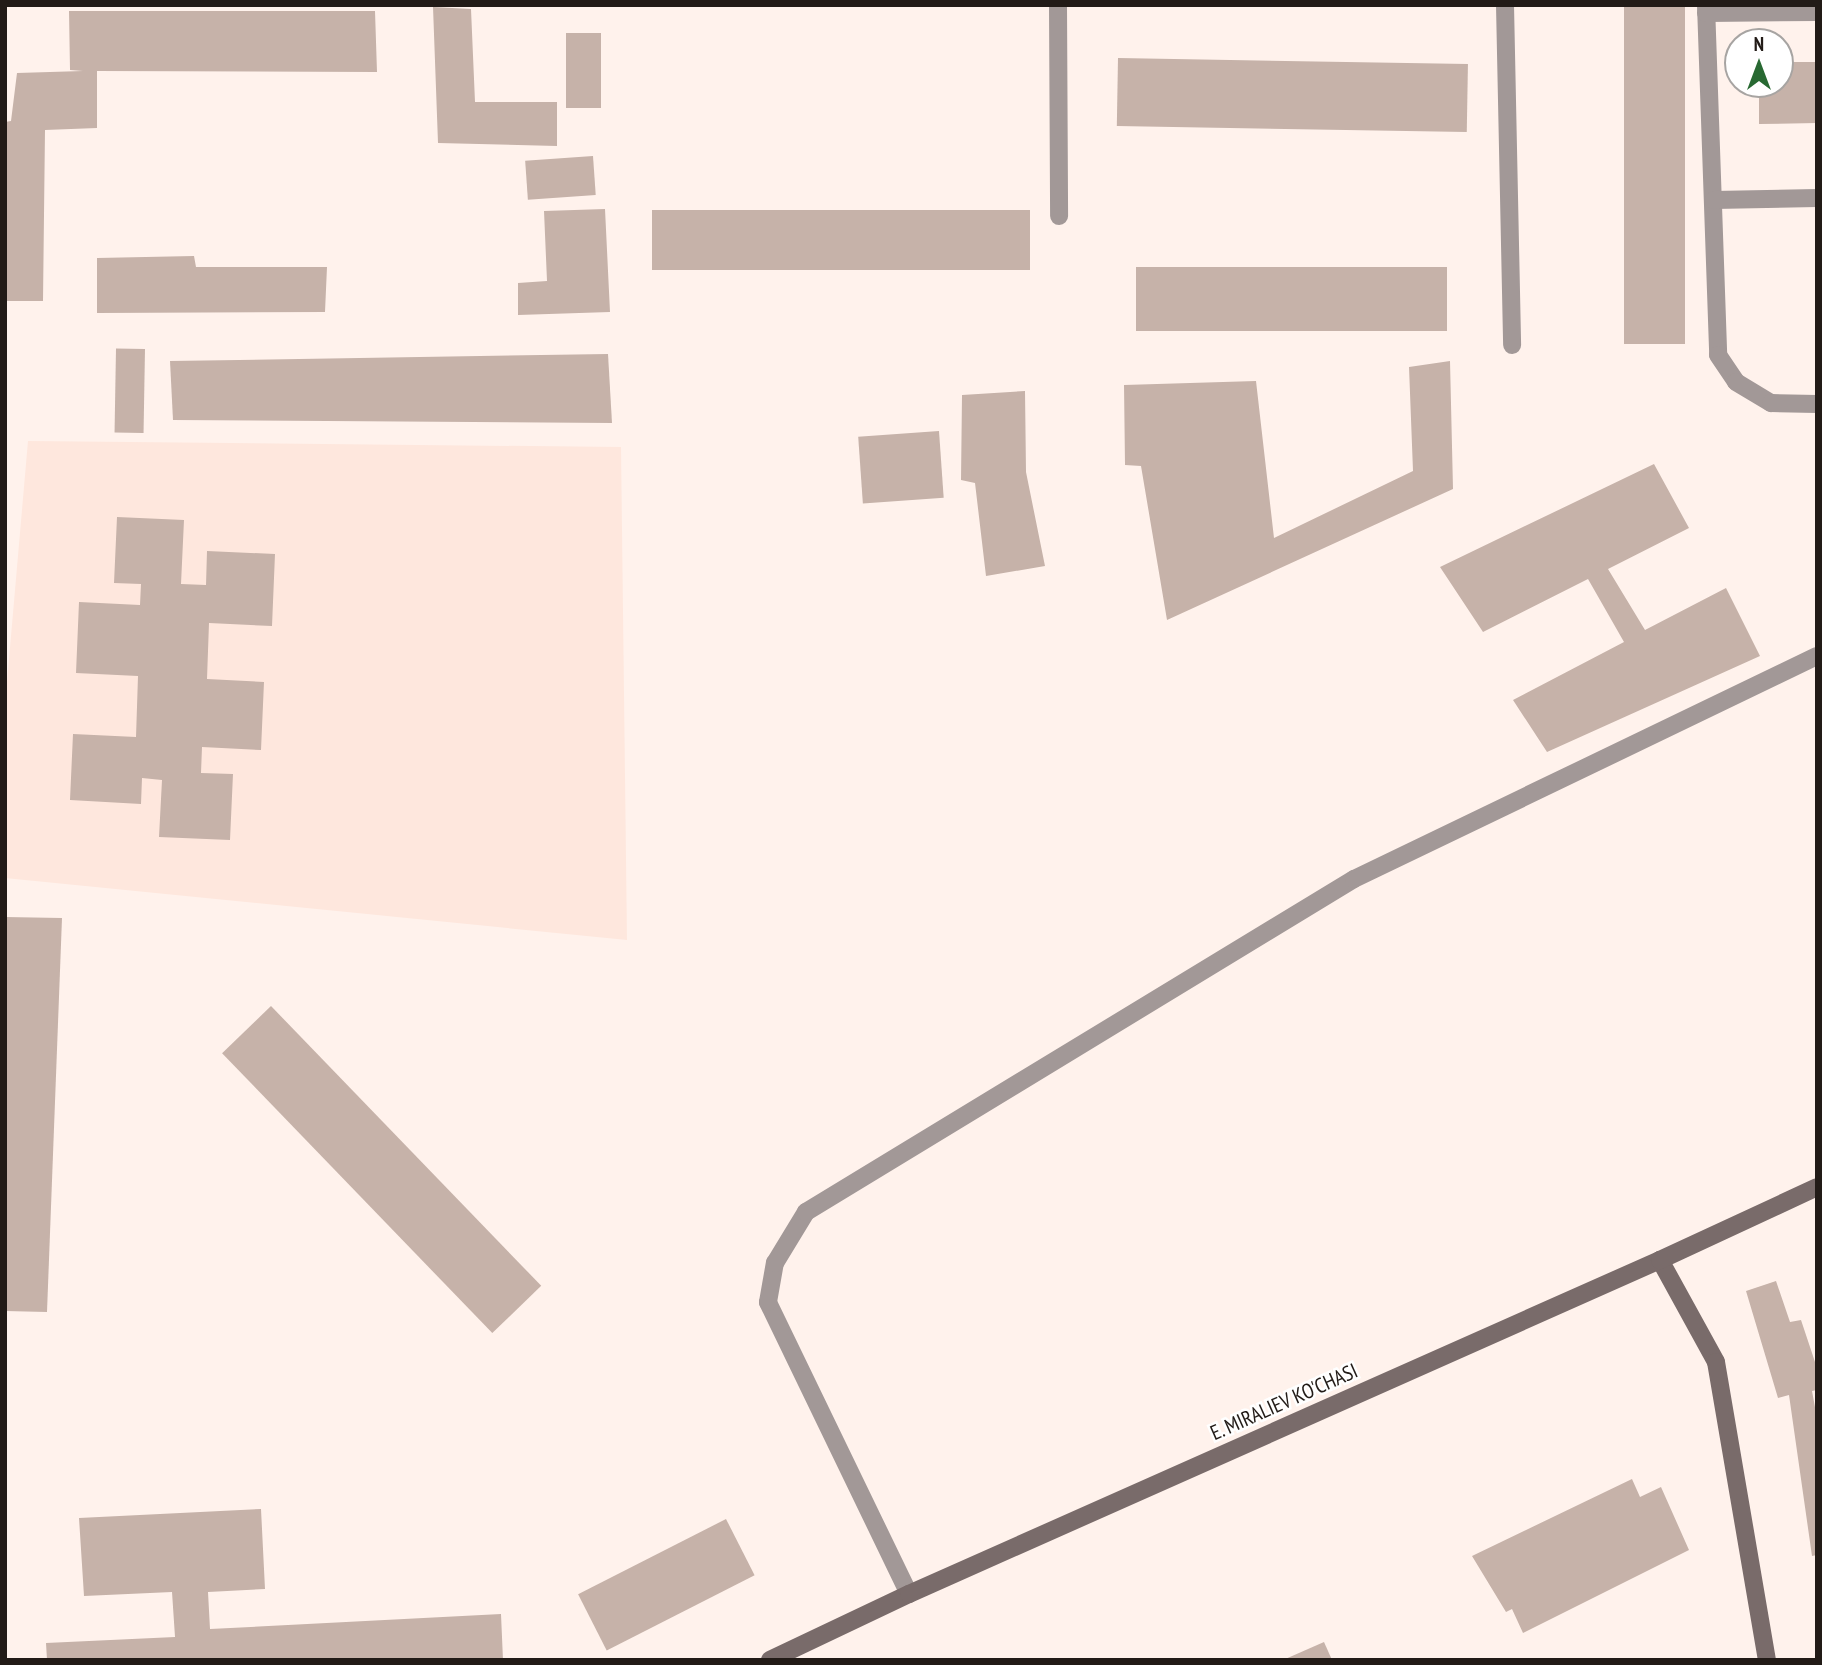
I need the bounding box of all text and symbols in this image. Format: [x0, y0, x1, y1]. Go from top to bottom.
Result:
north arrow [1724, 28, 1794, 98]
text: N [1754, 32, 1764, 56]
street label: E. MIRALIEV KO'CHASI [1206, 1358, 1362, 1446]

